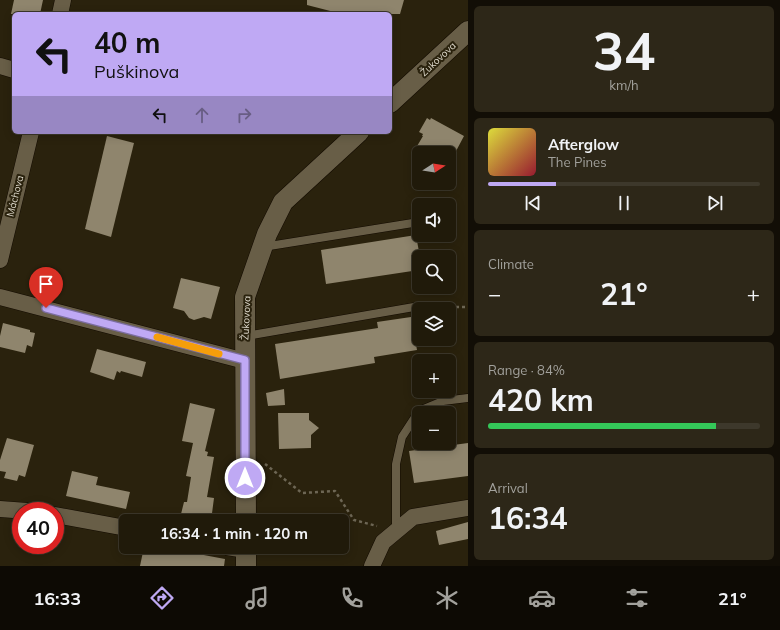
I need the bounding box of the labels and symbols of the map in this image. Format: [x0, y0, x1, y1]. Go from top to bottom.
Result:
street label: Žukovova [417, 39, 459, 79]
north arrow [412, 146, 456, 190]
street label: Máchova [4, 174, 26, 218]
pin [29, 267, 63, 308]
street label: Žukovova [238, 296, 254, 340]
position arrow [224, 457, 266, 499]
speed limit sign: 40 [12, 502, 64, 554]

